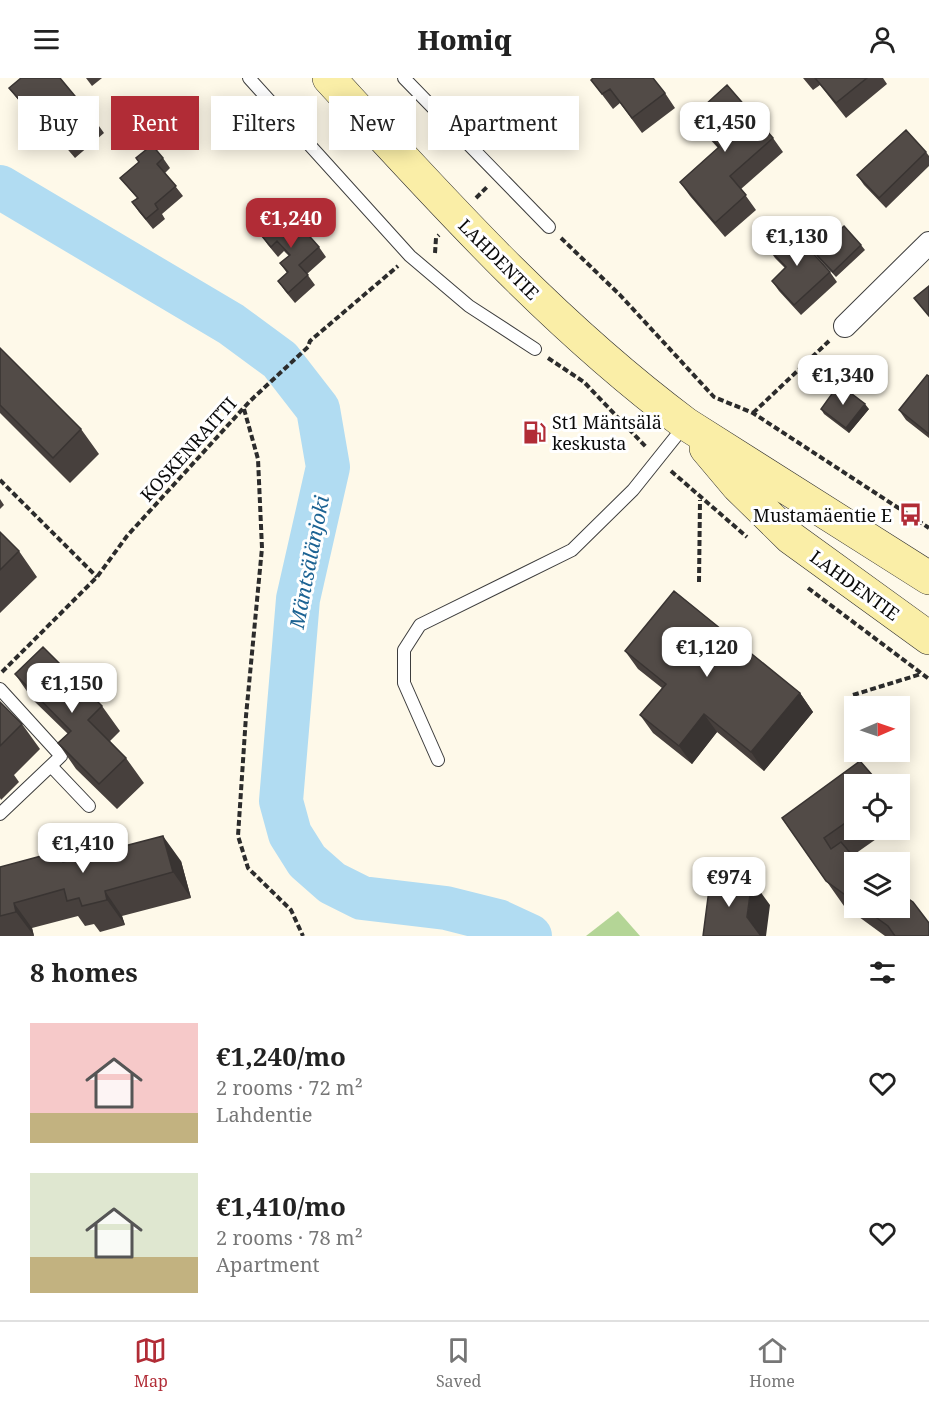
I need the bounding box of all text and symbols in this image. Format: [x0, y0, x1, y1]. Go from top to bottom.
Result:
text: Homiq [417, 21, 512, 58]
icon: menu [30, 23, 63, 56]
icon: person [866, 23, 899, 56]
chip: Buy [18, 96, 99, 150]
chip: Rent [111, 96, 199, 150]
chip: Filters [211, 96, 317, 150]
chip: New [329, 96, 416, 150]
chip: Apartment [428, 96, 579, 150]
pin: €1,450 [676, 102, 774, 153]
text: €1,450 [694, 108, 756, 135]
pin: €1,240 [242, 198, 340, 249]
text: €1,240 [260, 204, 322, 231]
street label: LAHDENTIE [453, 213, 545, 305]
pin: €1,130 [748, 216, 846, 267]
text: €1,130 [766, 222, 828, 249]
pin: €1,340 [794, 355, 892, 406]
text: €1,340 [812, 361, 874, 388]
street label: KOSKENRAITTI [135, 392, 241, 506]
place label: St1 Mäntsälä keskusta [552, 410, 662, 455]
fuel station icon: St1 Mäntsälä keskusta [521, 419, 547, 445]
water label: Mäntsälänjoki [283, 493, 335, 632]
bus stop icon: Mustamäentie E [897, 502, 923, 528]
place label: Mustamäentie E [753, 503, 892, 527]
street label: LAHDENTIE [805, 544, 905, 626]
pin: €1,120 [658, 627, 756, 678]
text: €1,120 [676, 633, 738, 660]
pin: €1,150 [23, 663, 121, 714]
text: €1,150 [41, 669, 103, 696]
north arrow [844, 696, 910, 762]
map controls [844, 696, 910, 918]
button: locate [844, 774, 910, 840]
pin: €1,410 [34, 823, 132, 874]
text: €1,410 [52, 829, 114, 856]
button: layers [844, 852, 910, 918]
pin: €974 [693, 857, 765, 908]
text: €974 [706, 863, 752, 890]
text: 8 homes [30, 954, 138, 990]
icon: filters [866, 956, 899, 989]
text: €1,240/mo [216, 1038, 346, 1074]
icon: home [78, 1047, 150, 1119]
icon: heart [866, 1067, 899, 1100]
text: 2 rooms · 72 m² [216, 1074, 363, 1101]
text: Lahdentie [216, 1101, 312, 1128]
text: €1,410/mo [216, 1188, 346, 1224]
icon: home [78, 1197, 150, 1269]
icon: heart [866, 1217, 899, 1250]
text: 2 rooms · 78 m² [216, 1224, 363, 1251]
text: Apartment [216, 1251, 320, 1278]
tab: Map [134, 1334, 168, 1392]
tab: Saved [436, 1334, 481, 1392]
tab: Home [749, 1334, 795, 1392]

